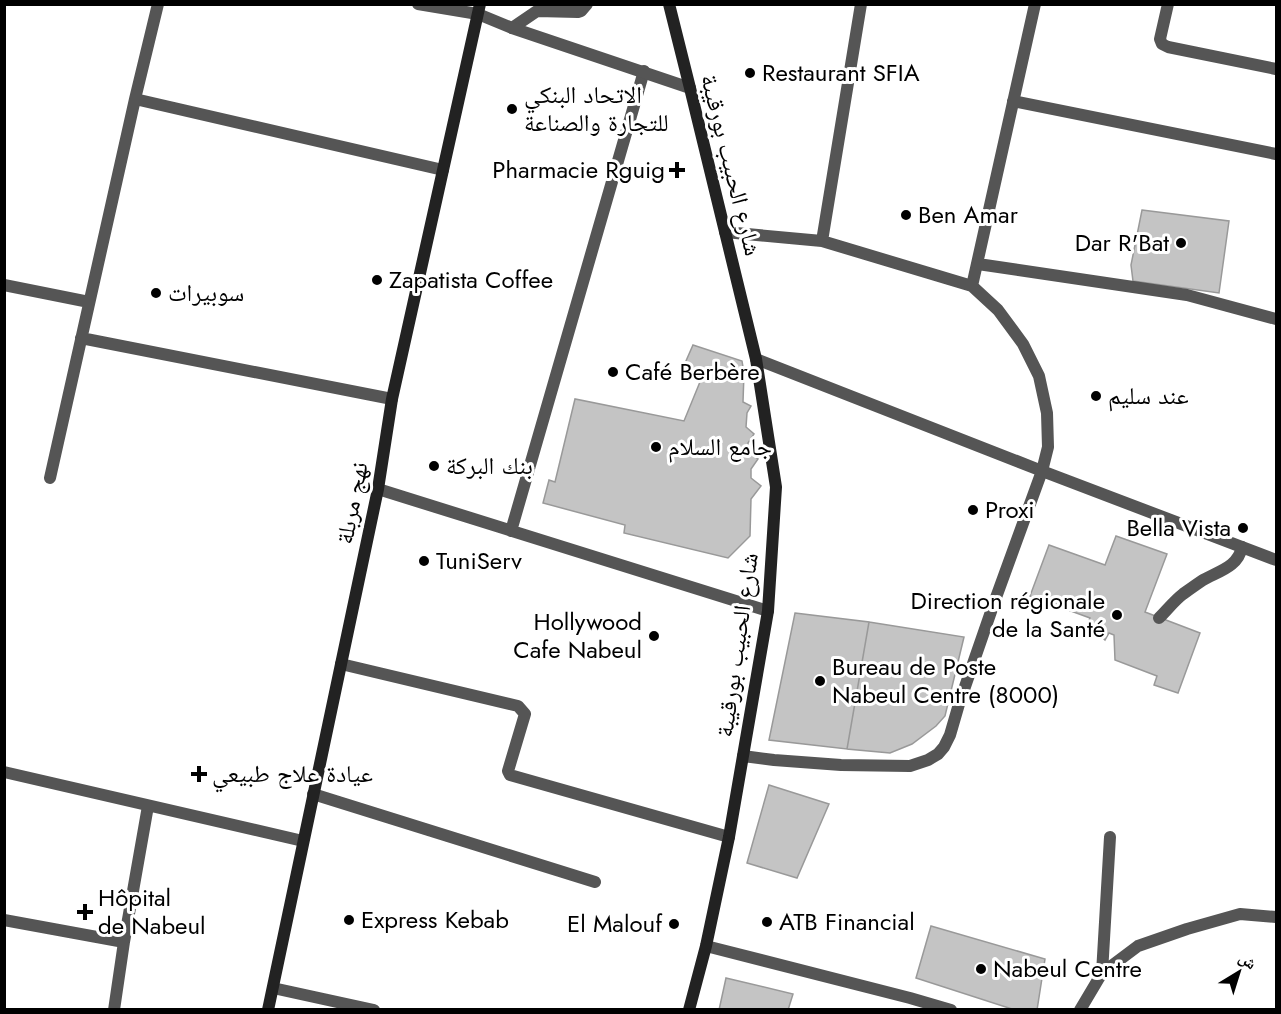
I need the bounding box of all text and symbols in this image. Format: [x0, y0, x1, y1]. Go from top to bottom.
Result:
place label: Restaurant SFIA [762, 55, 920, 90]
marker: Restaurant SFIA [743, 66, 757, 80]
street label: شارع الحبيب بورقيبة [692, 71, 771, 259]
place label: الاتحاد البنكي للتجارة والصناعة [524, 77, 669, 140]
marker: الاتحاد البنكي للتجارة والصناعة [505, 102, 519, 116]
place label: Pharmacie Rguig [492, 152, 665, 187]
marker: Pharmacie Rguig [670, 163, 684, 177]
place label: Ben Amar [918, 197, 1019, 232]
marker: Ben Amar [899, 208, 913, 222]
place label: Dar R'Bat [1075, 225, 1169, 260]
marker: Dar R'Bat [1174, 236, 1188, 250]
place label: Zapatista Coffee [389, 262, 553, 297]
marker: Zapatista Coffee [370, 273, 384, 287]
place label: سوبيرات [168, 275, 244, 310]
marker: سوبيرات [149, 286, 163, 300]
place label: Café Berbère [625, 354, 760, 389]
marker: Café Berbère [606, 365, 620, 379]
place label: عند سليم [1108, 378, 1189, 413]
marker: عند سليم [1089, 389, 1103, 403]
place label: جامع السلام [668, 429, 772, 464]
marker: جامع السلام [649, 440, 663, 454]
place label: بنك البركة [446, 448, 533, 483]
street label: نهج مربلة [326, 459, 377, 547]
marker: بنك البركة [427, 459, 441, 473]
place label: Proxi [985, 492, 1035, 527]
marker: Proxi [966, 503, 980, 517]
place label: Bella Vista [1126, 510, 1231, 545]
marker: Bella Vista [1236, 521, 1250, 535]
place label: TuniServ [436, 543, 522, 578]
street label: شارع الحبيب بورقيبة [706, 551, 767, 739]
marker: TuniServ [417, 554, 431, 568]
place label: Direction régionale de la Santé [911, 583, 1105, 646]
place label: Hollywood Cafe Nabeul [513, 604, 642, 667]
marker: Direction régionale de la Santé [1110, 608, 1124, 622]
marker: Hollywood Cafe Nabeul [647, 629, 661, 643]
place label: Bureau de Poste Nabeul Centre (8000) [832, 649, 1059, 712]
marker: Bureau de Poste Nabeul Centre (8000) [813, 674, 827, 688]
place label: عيادة علاج طبيعي [212, 756, 373, 793]
marker: عيادة علاج طبيعي [190, 765, 208, 783]
place label: Hôpital de Nabeul [98, 880, 206, 943]
place label: Express Kebab [361, 902, 509, 937]
marker: Hôpital de Nabeul [76, 903, 94, 921]
place label: ATB Financial [779, 904, 915, 939]
place label: El Malouf [567, 906, 663, 941]
marker: Express Kebab [342, 913, 356, 927]
marker: ATB Financial [760, 915, 774, 929]
marker: El Malouf [667, 917, 681, 931]
north arrow [1209, 942, 1269, 1002]
text: ش [1234, 946, 1262, 975]
place label: Nabeul Centre [993, 951, 1142, 986]
marker: Nabeul Centre [974, 962, 988, 976]

